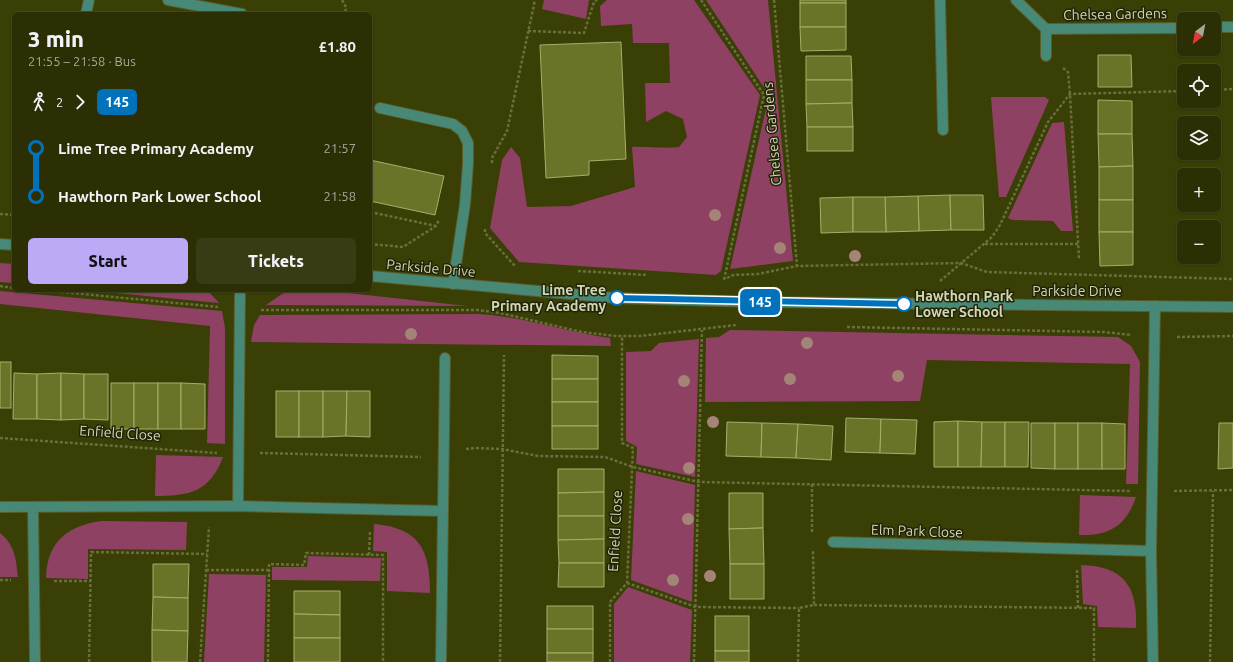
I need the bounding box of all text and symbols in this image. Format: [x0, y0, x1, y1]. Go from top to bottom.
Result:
street label: Chelsea Gardens [1063, 5, 1167, 23]
north arrow [1177, 12, 1221, 56]
map controls [1177, 12, 1221, 264]
text: 3 min [28, 26, 84, 51]
text: £1.80 [318, 38, 356, 55]
text: 21:55 – 21:58 · Bus [28, 54, 136, 68]
button: locate [1177, 64, 1221, 108]
street label: Chelsea Gardens [760, 82, 784, 186]
icon: walk [28, 91, 50, 113]
icon: forward [69, 91, 91, 113]
text: 145 [105, 94, 129, 110]
text: 2 [56, 95, 63, 109]
button: layers [1177, 116, 1221, 160]
text: Lime Tree Primary Academy [58, 140, 254, 157]
text: 21:57 [323, 141, 356, 155]
button: + [1177, 168, 1221, 212]
text: Hawthorn Park Lower School [58, 188, 261, 205]
text: 21:58 [323, 189, 356, 203]
button: − [1177, 220, 1221, 264]
button: Start [28, 238, 188, 284]
button: Tickets [196, 238, 356, 284]
street label: Parkside Drive [386, 256, 476, 280]
place label: Lime Tree Primary Academy [491, 282, 607, 314]
street label: Parkside Drive [1032, 283, 1122, 299]
place label: Hawthorn Park Lower School [915, 288, 1013, 320]
line badge: 145 [737, 289, 783, 315]
marker: Lime Tree Primary Academy [609, 290, 625, 306]
text: 145 [748, 294, 772, 310]
marker: Hawthorn Park Lower School [896, 296, 912, 312]
street label: Enfield Close [79, 422, 161, 444]
street label: Enfield Close [605, 490, 625, 572]
street label: Elm Park Close [871, 521, 963, 541]

